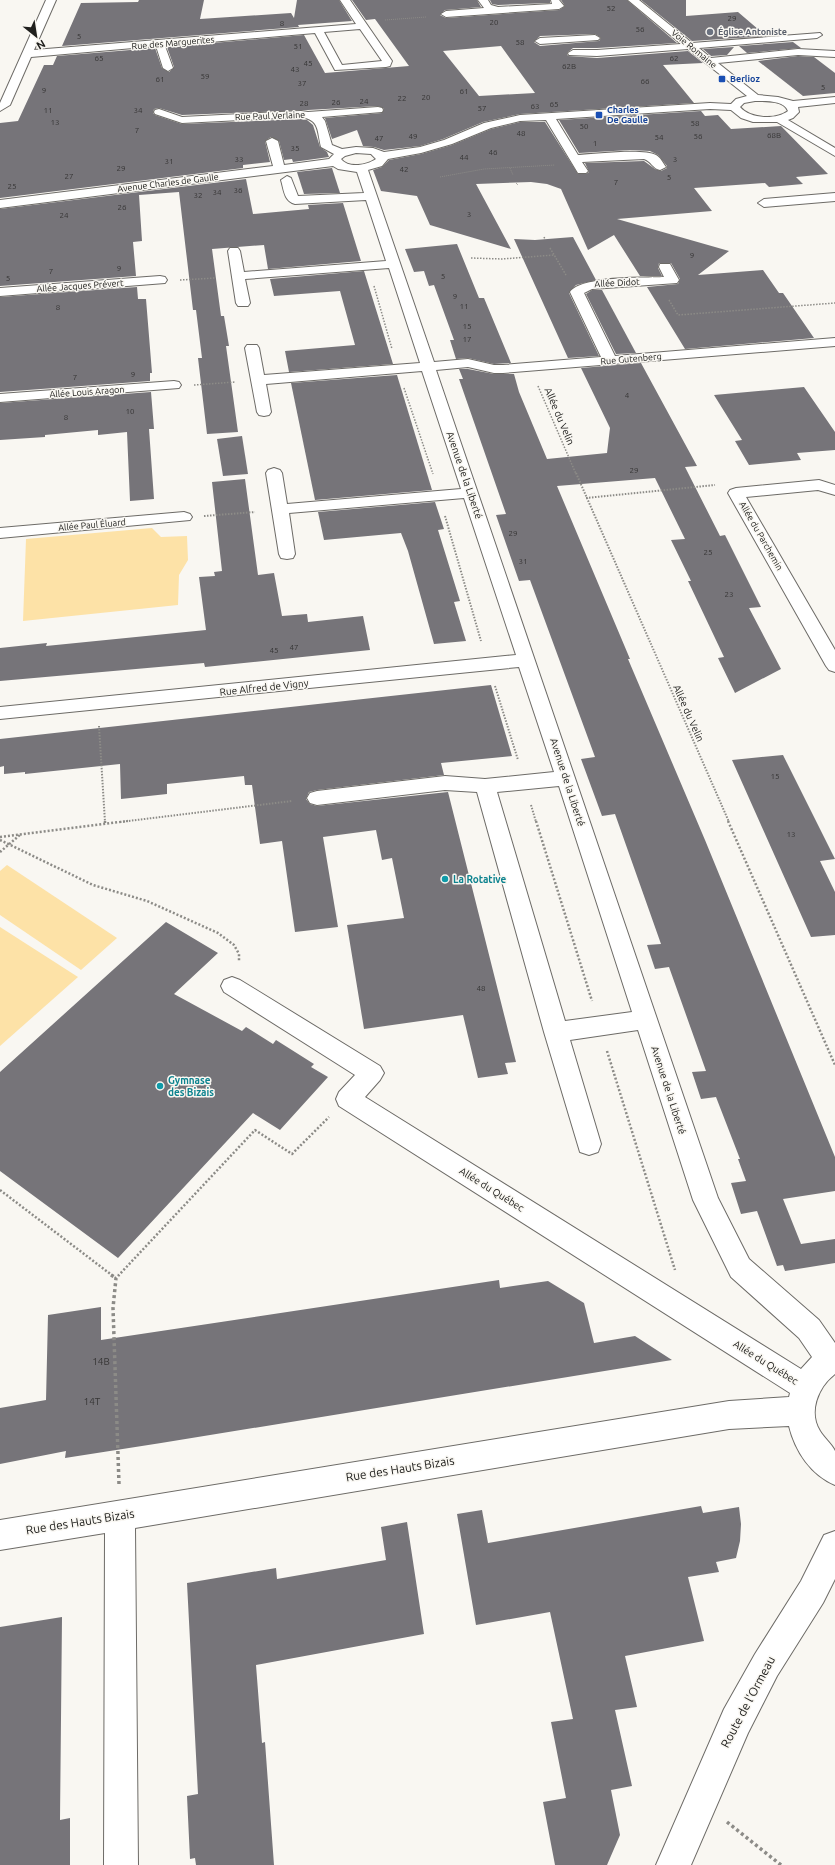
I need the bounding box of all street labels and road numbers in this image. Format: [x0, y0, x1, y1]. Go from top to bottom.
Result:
street label: Voie Romaine [669, 28, 719, 70]
street label: Rue des Marguerites [131, 34, 215, 52]
street label: Rue Paul Verlaine [235, 110, 305, 122]
street label: Avenue Charles de Gaulle [117, 172, 219, 194]
street label: Allée Didot [594, 277, 640, 289]
street label: Allée Jacques Prévert [36, 278, 124, 294]
street label: Rue Gutenberg [600, 351, 662, 367]
street label: Allée Louis Aragon [49, 384, 125, 400]
street label: Allée du Velin [543, 386, 577, 447]
street label: Avenue de la Liberté [444, 430, 485, 520]
street label: Allée du Parchemin [737, 500, 785, 572]
street label: Allée Paul Éluard [58, 515, 126, 533]
street label: Rue Alfred de Vigny [219, 677, 309, 698]
street label: Allée du Velin [671, 683, 706, 743]
street label: Avenue de la Liberté [548, 737, 587, 828]
street label: Avenue de la Liberté [649, 1045, 688, 1136]
street label: Allée du Québec [457, 1165, 526, 1214]
street label: Allée du Québec [731, 1338, 800, 1387]
street label: Rue des Hauts Bizais [345, 1454, 455, 1484]
street label: Rue des Hauts Bizais [25, 1507, 135, 1537]
street label: Route de l'Ormeau [718, 1654, 777, 1750]

